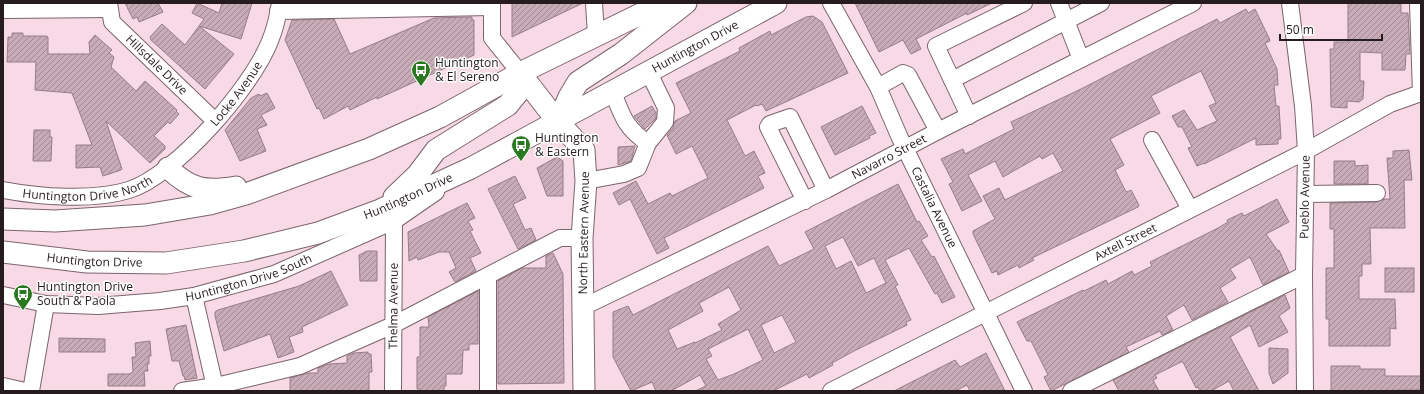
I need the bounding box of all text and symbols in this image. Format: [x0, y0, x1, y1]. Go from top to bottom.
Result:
street label: Huntington Drive [649, 16, 742, 77]
scale bar [1280, 16, 1382, 42]
text: 50 m [1286, 21, 1314, 38]
street label: Hillsdale Drive [122, 31, 192, 98]
place label: Huntington & El Sereno [435, 54, 499, 85]
street label: Locke Avenue [206, 58, 266, 130]
bus stop icon: Huntington & El Sereno [410, 59, 432, 87]
place label: Huntington & Eastern [535, 129, 599, 160]
street label: Navarro Street [849, 130, 929, 183]
bus stop icon: Huntington & Eastern [510, 134, 532, 162]
street label: Pueblo Avenue [1295, 155, 1314, 239]
street label: Castalia Avenue [907, 164, 962, 251]
street label: Huntington Drive [361, 169, 456, 223]
street label: Huntington Drive North [22, 171, 156, 205]
street label: North Eastern Avenue [574, 171, 593, 295]
street label: Axtell Street [1091, 219, 1159, 265]
street label: Huntington Drive [46, 248, 143, 271]
street label: Huntington Drive South [184, 249, 314, 305]
street label: Thelma Avenue [384, 262, 402, 349]
place label: Huntington Drive South & Paola [37, 278, 133, 309]
bus stop icon: Huntington Drive South & Paola [12, 283, 34, 311]

